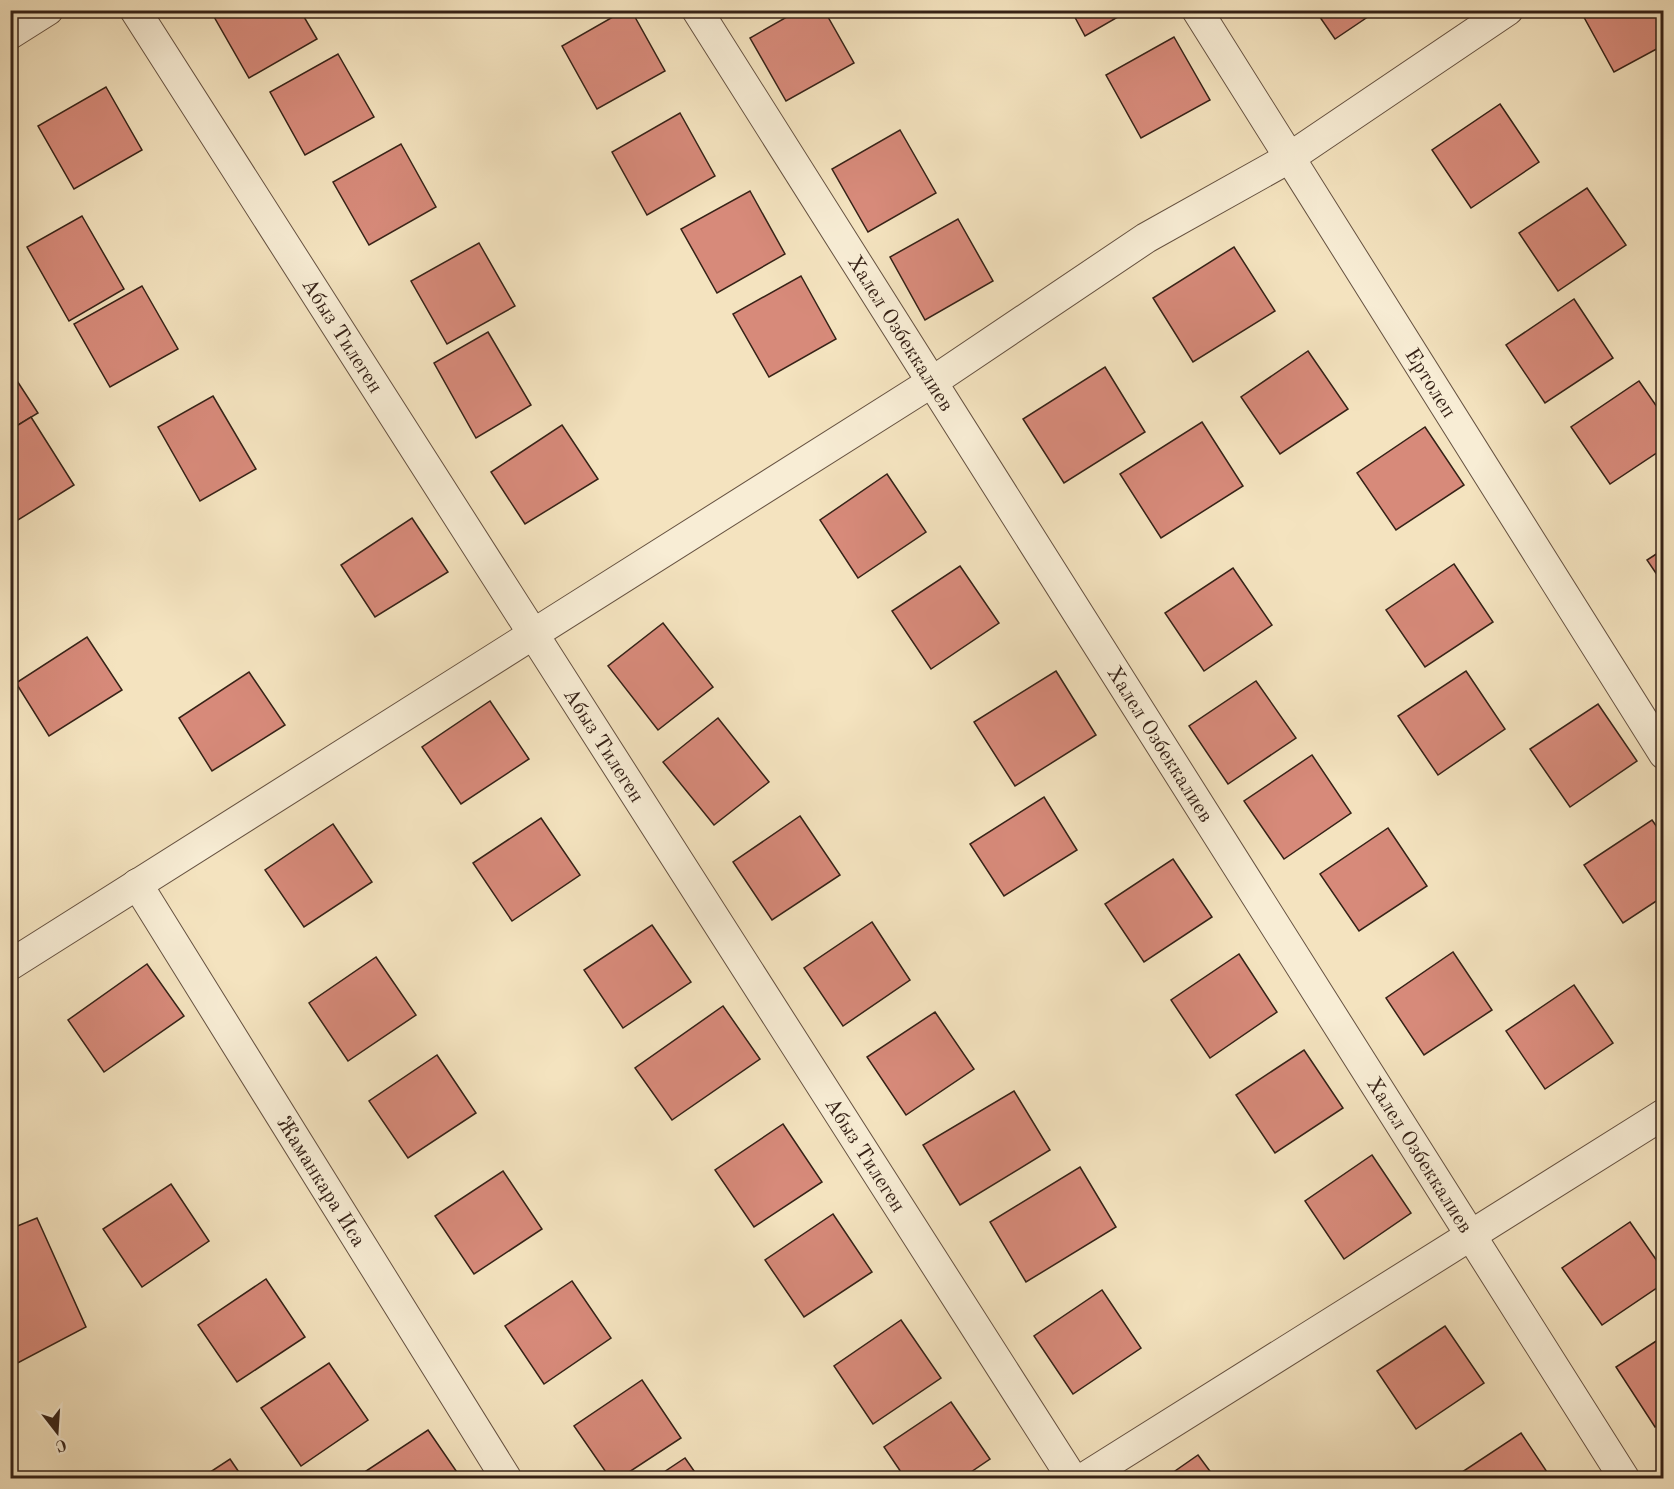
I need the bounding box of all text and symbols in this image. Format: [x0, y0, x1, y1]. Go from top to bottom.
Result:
street label: Халел Озбеккалиев [843, 252, 957, 415]
street label: Абыз Тилеген [297, 275, 386, 397]
street label: Ертолеп [1400, 345, 1459, 422]
street label: Халел Озбеккалиев [1102, 663, 1216, 826]
street label: Абыз Тилеген [559, 685, 647, 807]
street label: Халел Озбеккалиев [1362, 1074, 1476, 1237]
street label: Абыз Тилеген [820, 1095, 909, 1216]
street label: Жаманкара Иса [272, 1113, 369, 1251]
north arrow [27, 1402, 87, 1462]
text: С [53, 1435, 68, 1454]

